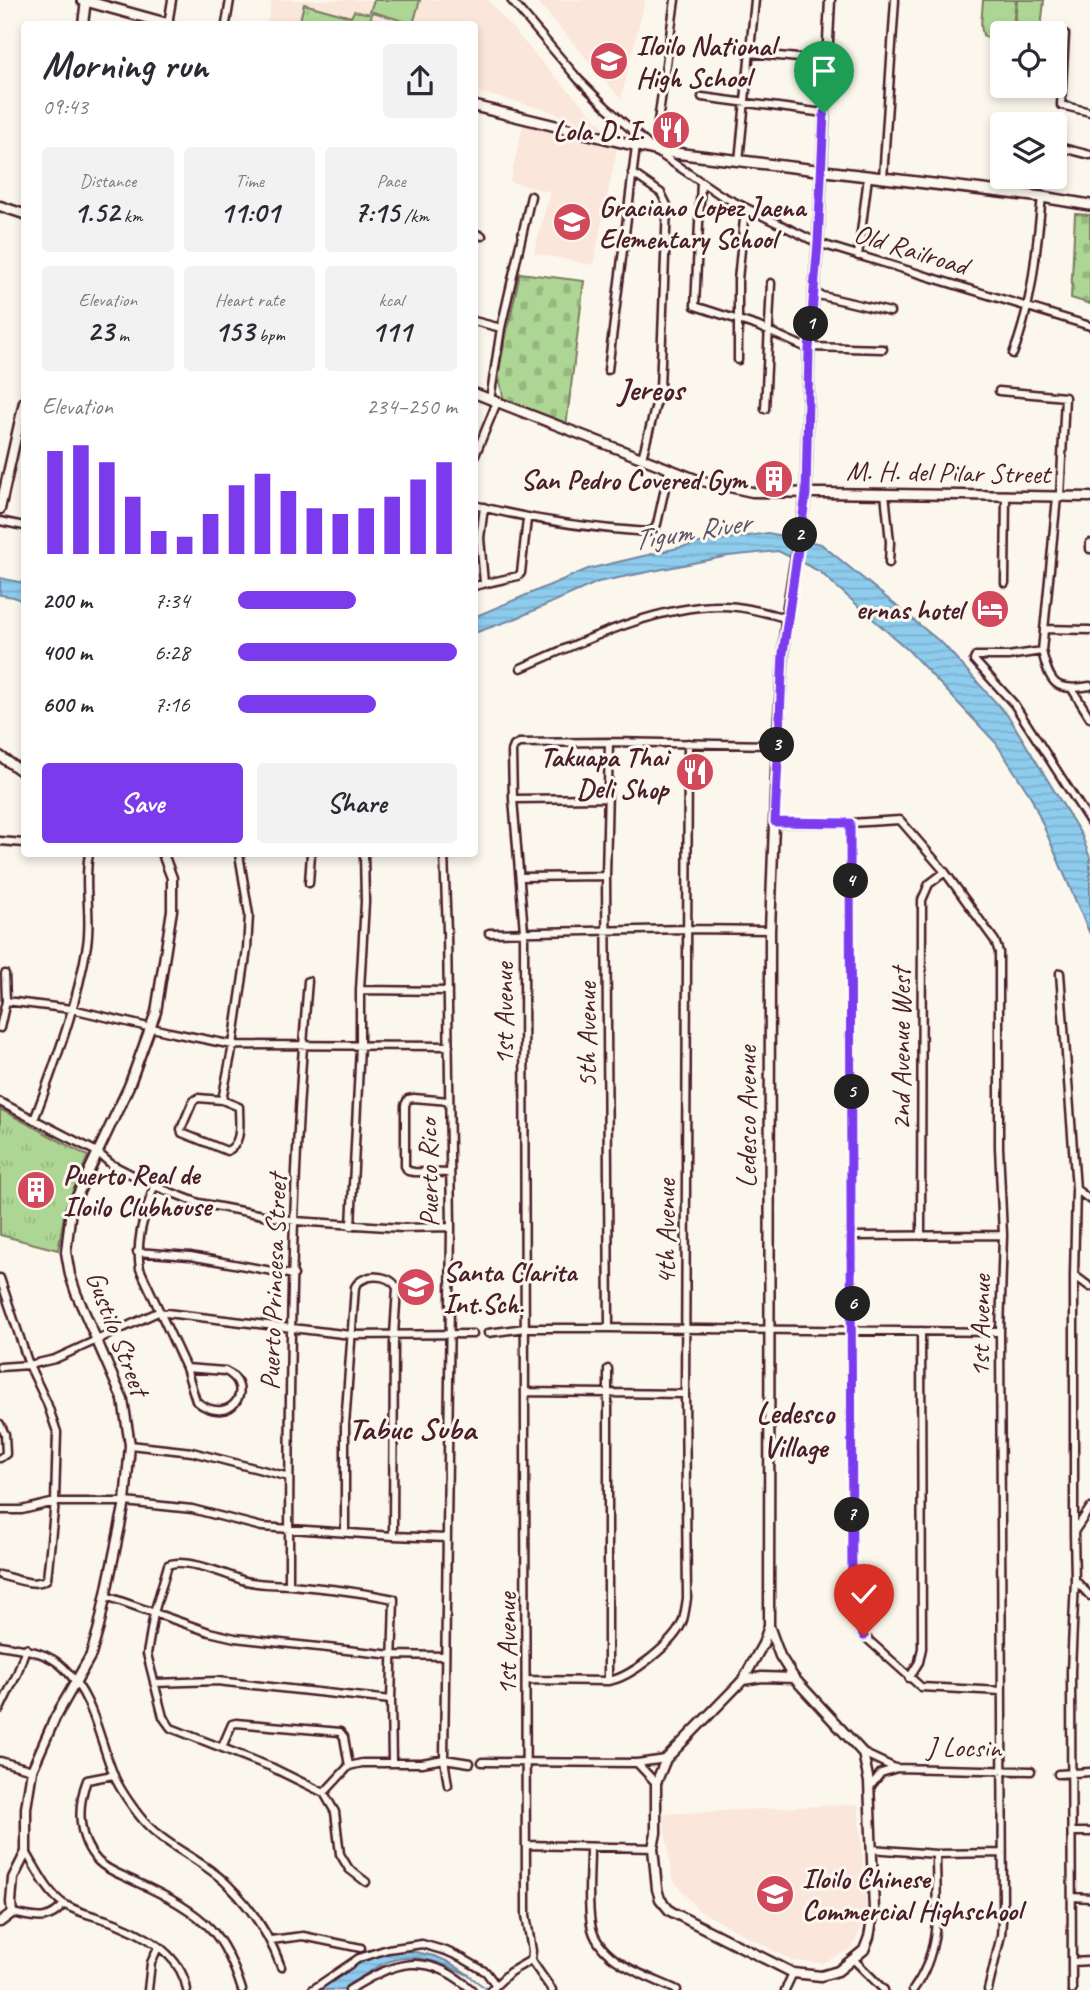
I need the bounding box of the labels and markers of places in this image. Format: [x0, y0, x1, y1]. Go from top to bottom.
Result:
place label: Iloilo National High School [636, 28, 781, 95]
school or university icon: Iloilo National High School [588, 40, 630, 82]
pin [794, 41, 854, 113]
restaurant icon: Lola D. I. [650, 109, 692, 151]
place label: Lola D. I. [553, 113, 645, 148]
place label: Graciano Lopez Jaena Elementary School [599, 189, 807, 256]
school or university icon: Graciano Lopez Jaena Elementary School [551, 201, 593, 243]
pin: 1 [794, 306, 828, 342]
building icon: San Pedro Covered Gym [753, 458, 795, 500]
place label: San Pedro Covered Gym [520, 462, 749, 497]
pin: 2 [782, 518, 818, 552]
hotel icon: ernas hotel [969, 588, 1011, 630]
place label: ernas hotel [856, 592, 968, 627]
pin: 3 [760, 728, 794, 762]
place label: Takuapa Thai Deli Shop [540, 739, 672, 806]
restaurant icon: Takuapa Thai Deli Shop [674, 751, 716, 793]
pin: 4 [834, 864, 868, 898]
pin: 5 [834, 1074, 870, 1110]
place label: Puerto Real de Iloilo Clubhouse [63, 1157, 214, 1224]
building icon: Puerto Real de Iloilo Clubhouse [15, 1169, 57, 1211]
place label: Santa Clarita Int.Sch. [443, 1254, 579, 1321]
school or university icon: Santa Clarita Int.Sch. [395, 1266, 437, 1308]
pin: 6 [836, 1286, 870, 1322]
pin: 7 [834, 1498, 870, 1532]
pin [834, 1564, 894, 1636]
place label: Iloilo Chinese Commercial Highschool [802, 1861, 1027, 1928]
school or university icon: Iloilo Chinese Commercial Highschool [754, 1873, 796, 1915]

